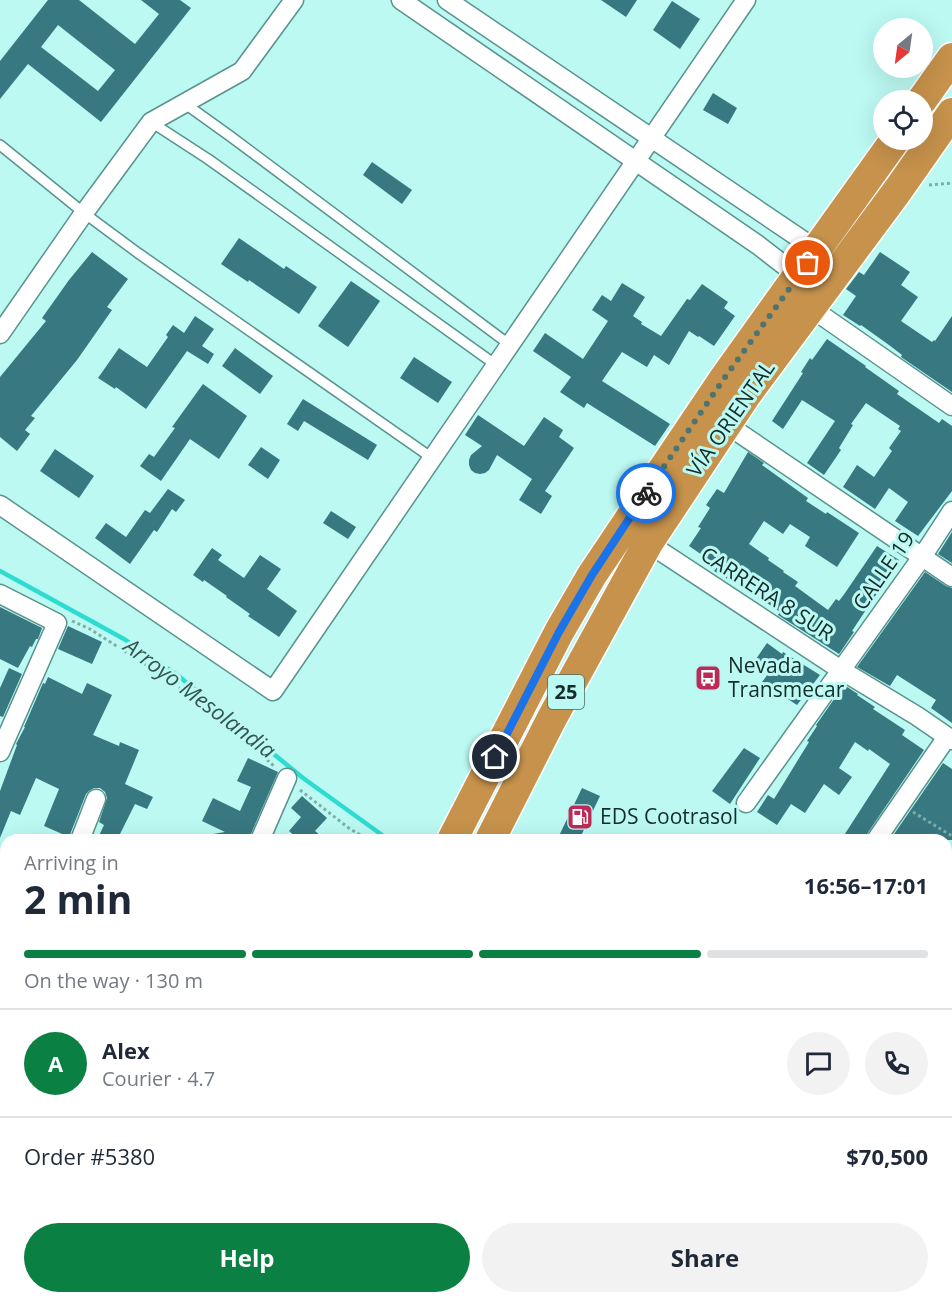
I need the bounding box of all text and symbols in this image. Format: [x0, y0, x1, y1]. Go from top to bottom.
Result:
north arrow [873, 18, 933, 78]
map controls [873, 18, 933, 150]
button: locate [873, 90, 933, 150]
pin [782, 237, 833, 288]
icon: bag [791, 246, 824, 279]
street label: VÍA ORIENTAL [680, 355, 781, 482]
courier [616, 463, 676, 523]
icon: bike [630, 477, 663, 510]
street label: CALLE 19 [846, 526, 920, 615]
street label: CARRERA 8 SUR [696, 540, 839, 647]
water label: Arroyo Mesolandia [117, 629, 283, 764]
place label: Nevada Transmecar [728, 651, 845, 703]
bus stop icon: Nevada Transmecar [693, 663, 723, 693]
road number: 25 [548, 675, 584, 709]
pin [469, 731, 520, 782]
icon: home [478, 740, 511, 773]
fuel station icon: EDS Cootrasol [565, 802, 595, 832]
place label: EDS Cootrasol [600, 802, 738, 830]
text: Arriving in [24, 849, 119, 876]
text: 16:56–17:01 [804, 870, 928, 900]
text: 2 min [24, 872, 132, 925]
text: On the way · 130 m [24, 967, 203, 994]
button: chat [787, 1032, 850, 1095]
button: phone [865, 1032, 928, 1095]
text: Alex [102, 1035, 150, 1065]
text: A [48, 1048, 63, 1078]
text: Courier · 4.7 [102, 1065, 215, 1092]
text: Order #5380 [24, 1141, 155, 1171]
text: $70,500 [846, 1141, 928, 1171]
button: Help [24, 1223, 470, 1292]
button: Share [482, 1223, 928, 1292]

